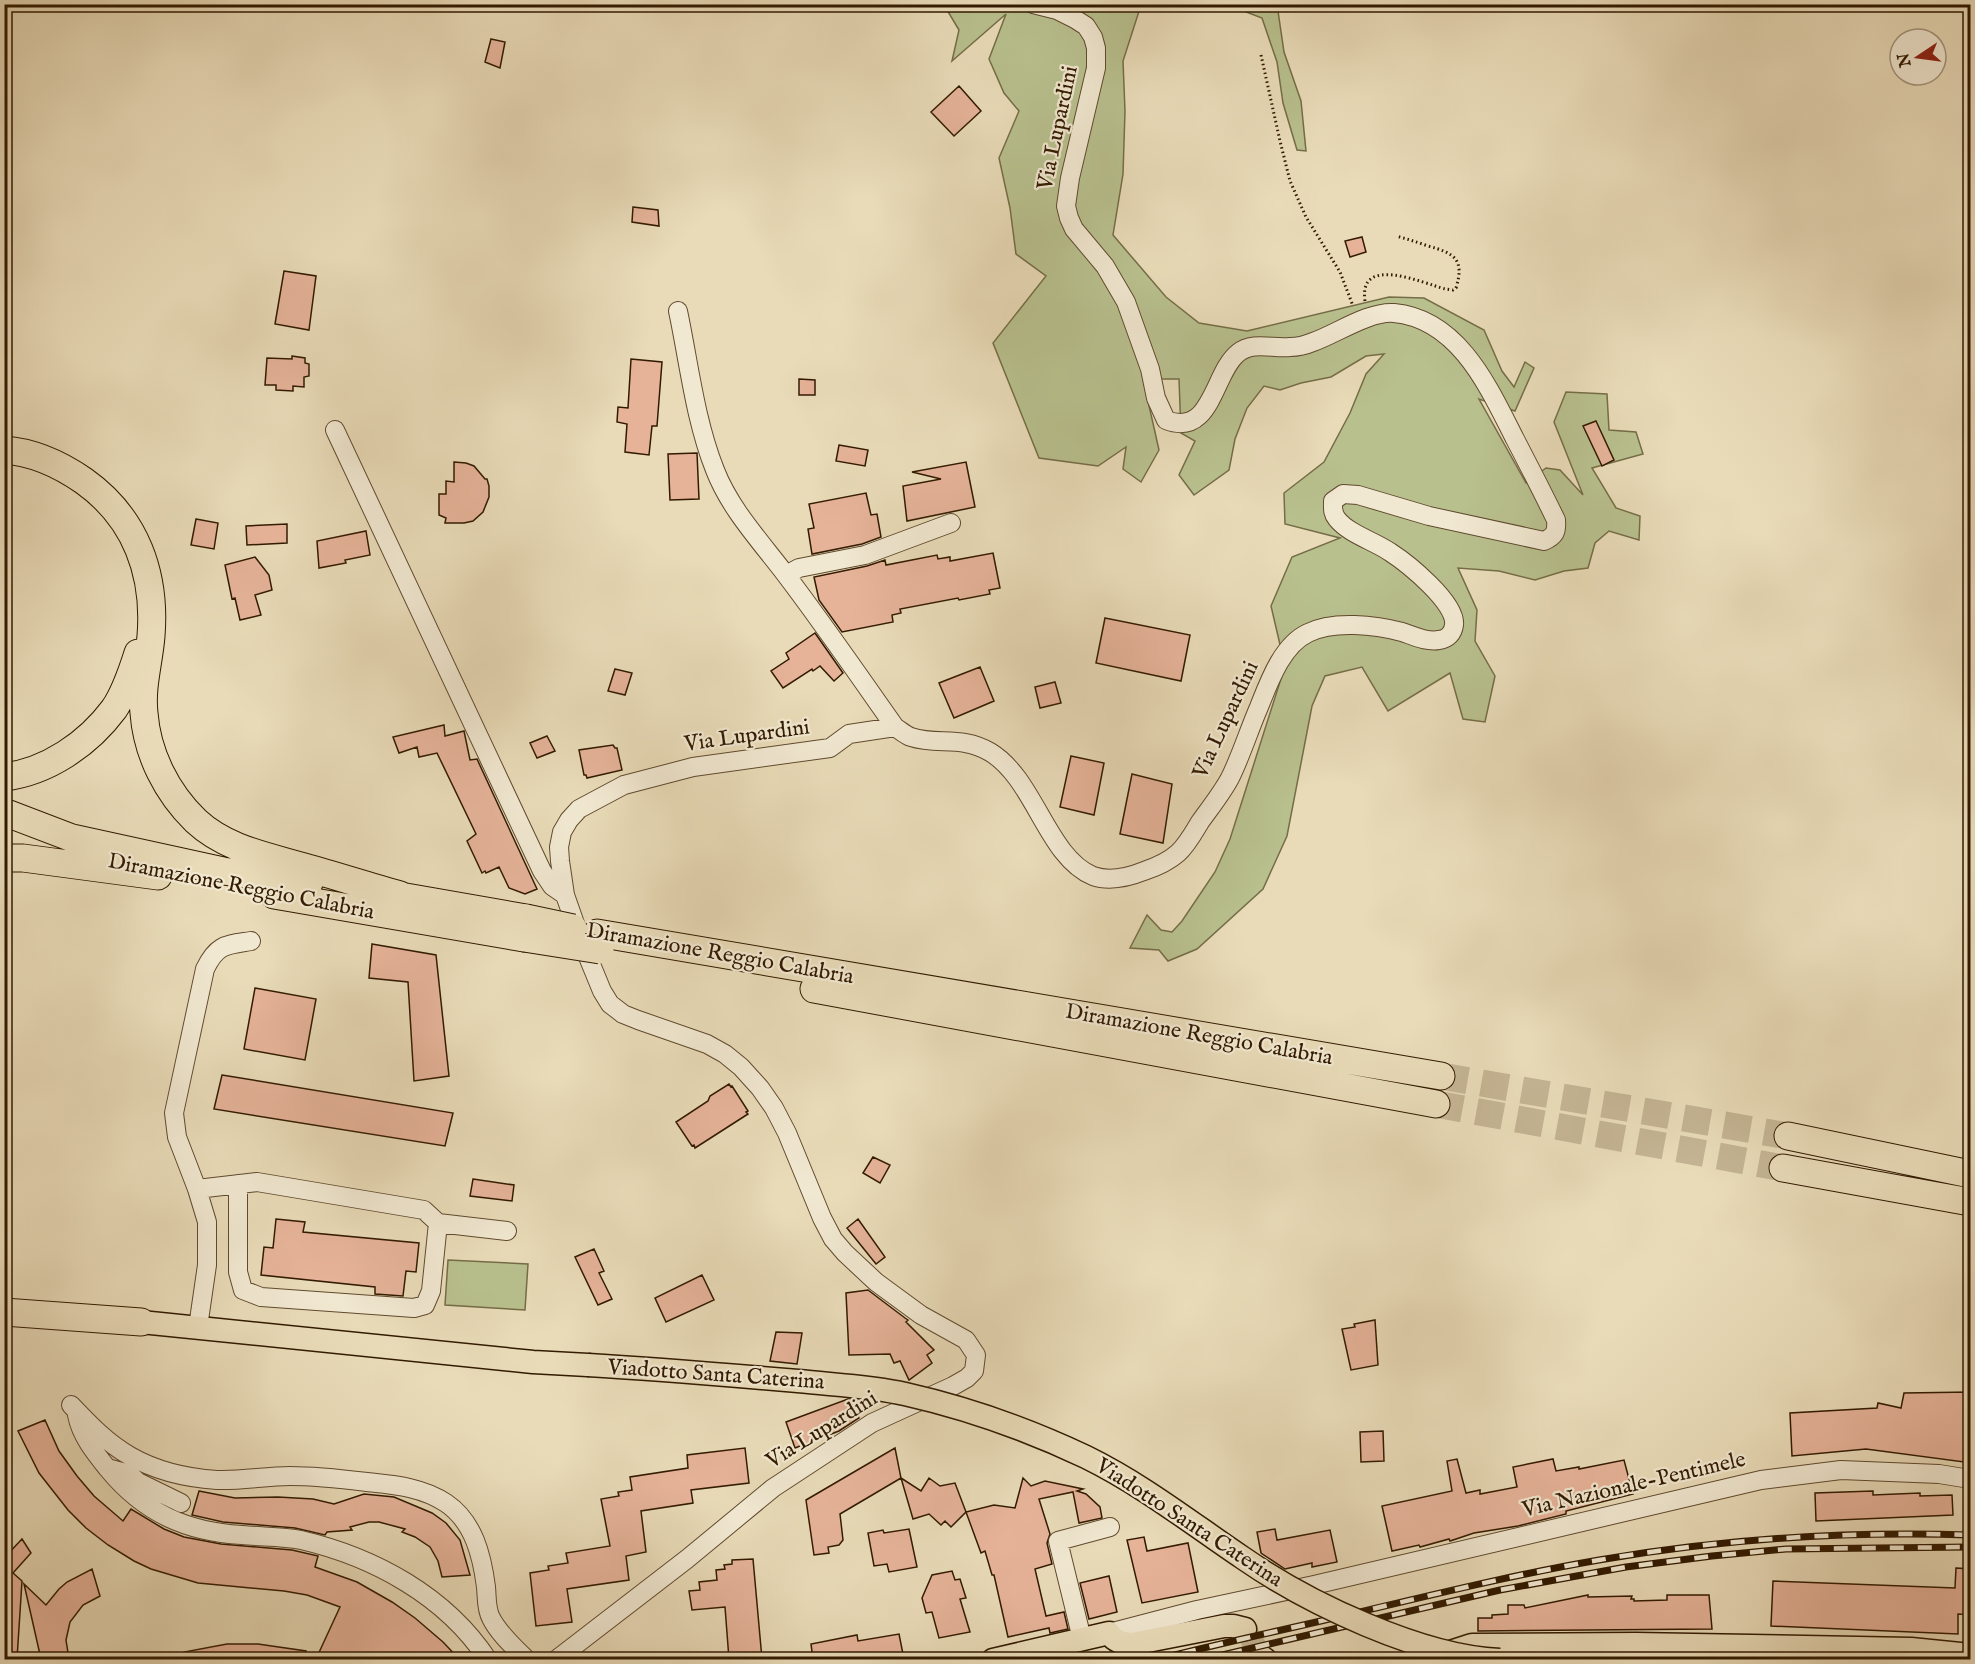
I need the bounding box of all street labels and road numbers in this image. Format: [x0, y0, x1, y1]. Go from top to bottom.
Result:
street label: Via Lupardini [1031, 63, 1085, 194]
street label: Via Lupardini [1186, 657, 1265, 784]
street label: Via Lupardini [681, 713, 812, 759]
street label: Diramazione Reggio Calabria [105, 847, 377, 927]
street label: Diramazione Reggio Calabria [584, 917, 856, 991]
street label: Diramazione Reggio Calabria [1063, 998, 1335, 1072]
street label: Viadotto Santa Caterina [606, 1353, 826, 1397]
street label: Via Lupardini [760, 1385, 883, 1476]
street label: Via Nazionale-Pentimele [1519, 1446, 1748, 1525]
street label: Viadotto Santa Caterina [1089, 1451, 1288, 1594]

